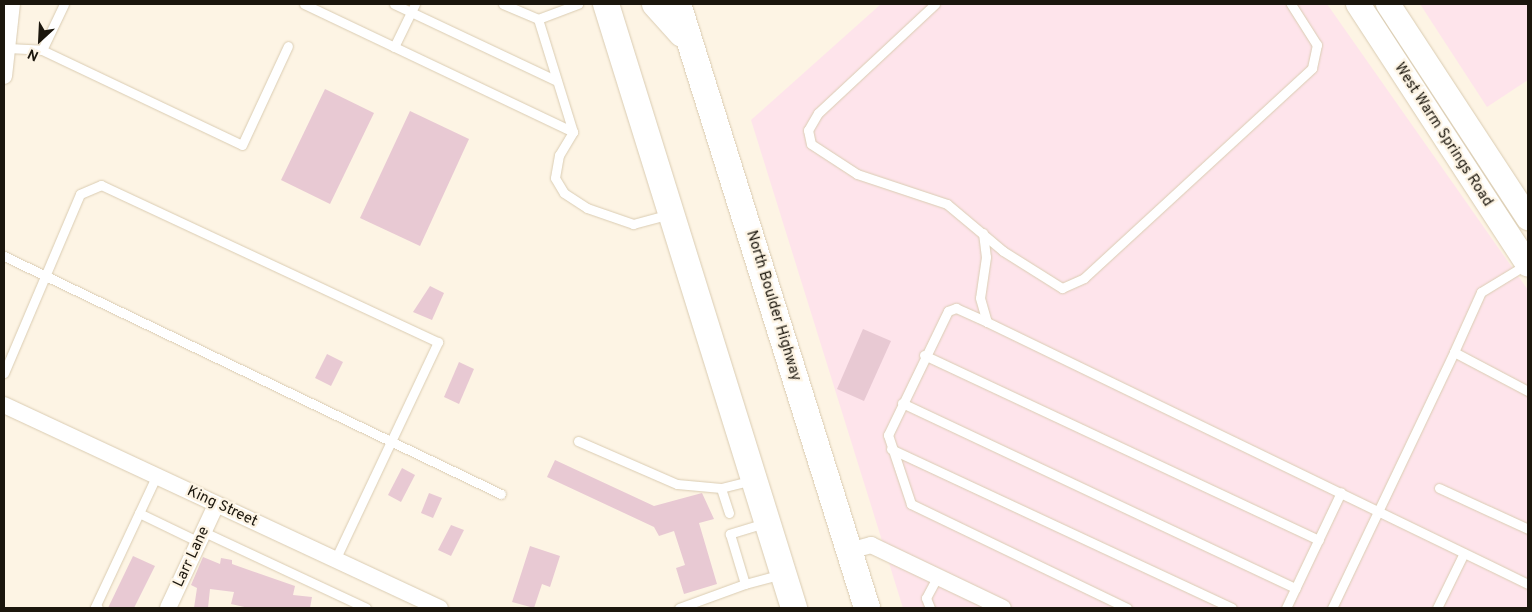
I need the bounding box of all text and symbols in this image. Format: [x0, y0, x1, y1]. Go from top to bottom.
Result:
north arrow [15, 15, 65, 65]
text: N [25, 44, 42, 64]
street label: West Warm Springs Road [1390, 60, 1496, 210]
street label: North Boulder Highway [742, 229, 804, 383]
street label: King Street [184, 483, 260, 531]
street label: Larr Lane [170, 524, 214, 590]

